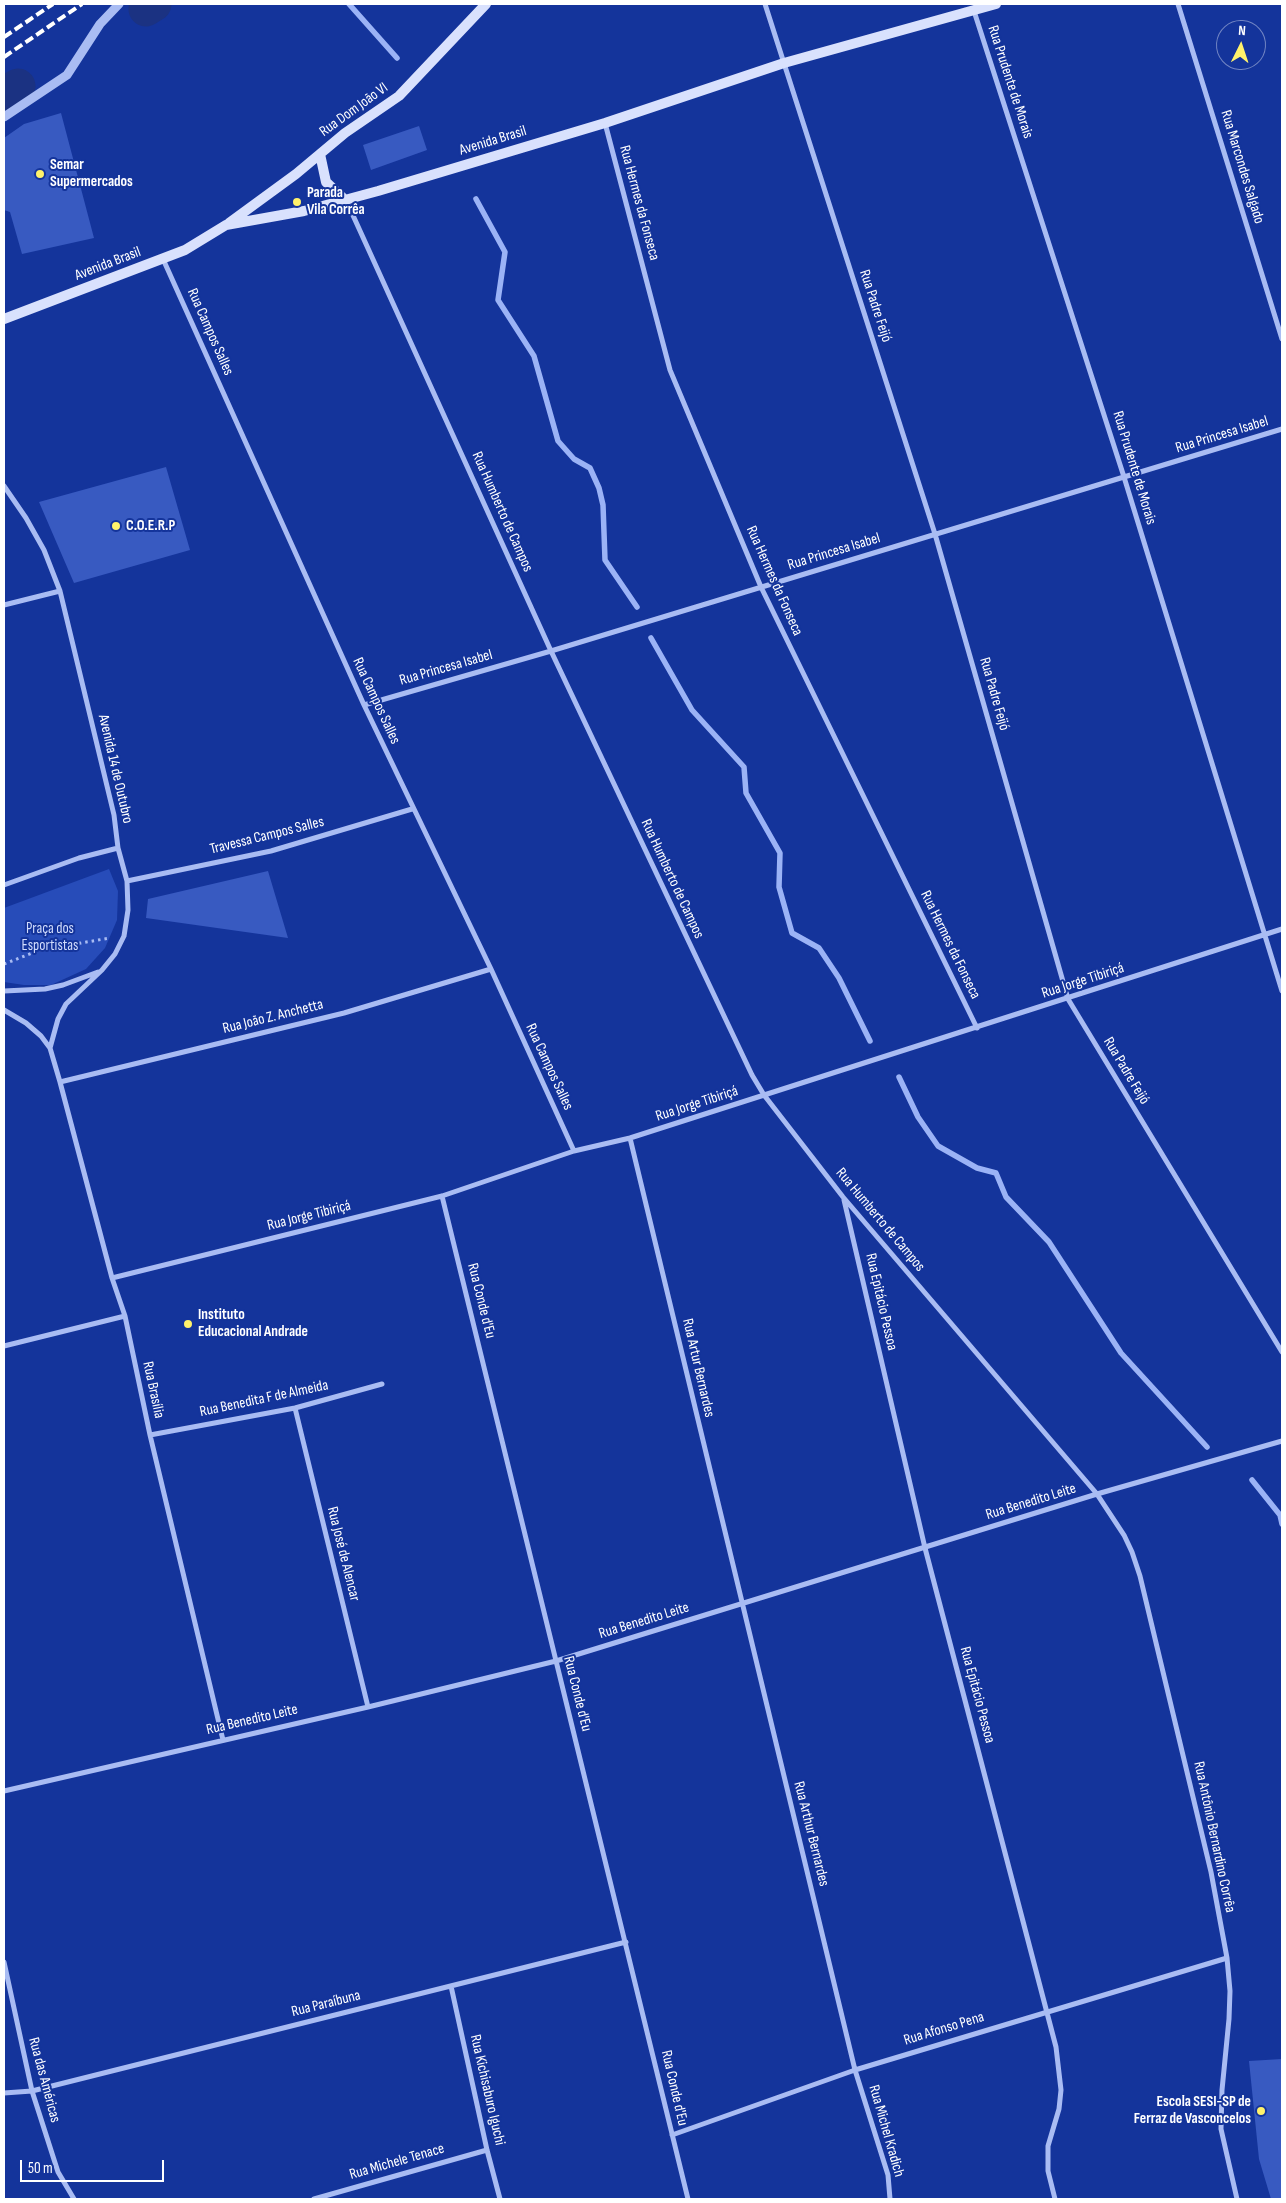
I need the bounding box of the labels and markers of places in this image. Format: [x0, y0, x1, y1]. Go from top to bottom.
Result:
place label: Semar Supermercados [50, 156, 133, 191]
marker: Semar Supermercados [34, 168, 46, 180]
place label: Parada Vila Corrêa [307, 184, 365, 219]
marker: Parada Vila Corrêa [291, 196, 303, 208]
place label: C.O.E.R.P [126, 517, 175, 535]
marker: C.O.E.R.P [110, 520, 122, 532]
place label: Instituto Educacional Andrade [198, 1306, 308, 1341]
marker: Instituto Educacional Andrade [182, 1318, 194, 1330]
place label: Escola SESI-SP de Ferraz de Vasconcelos [1134, 2093, 1251, 2128]
marker: Escola SESI-SP de Ferraz de Vasconcelos [1255, 2105, 1267, 2117]

